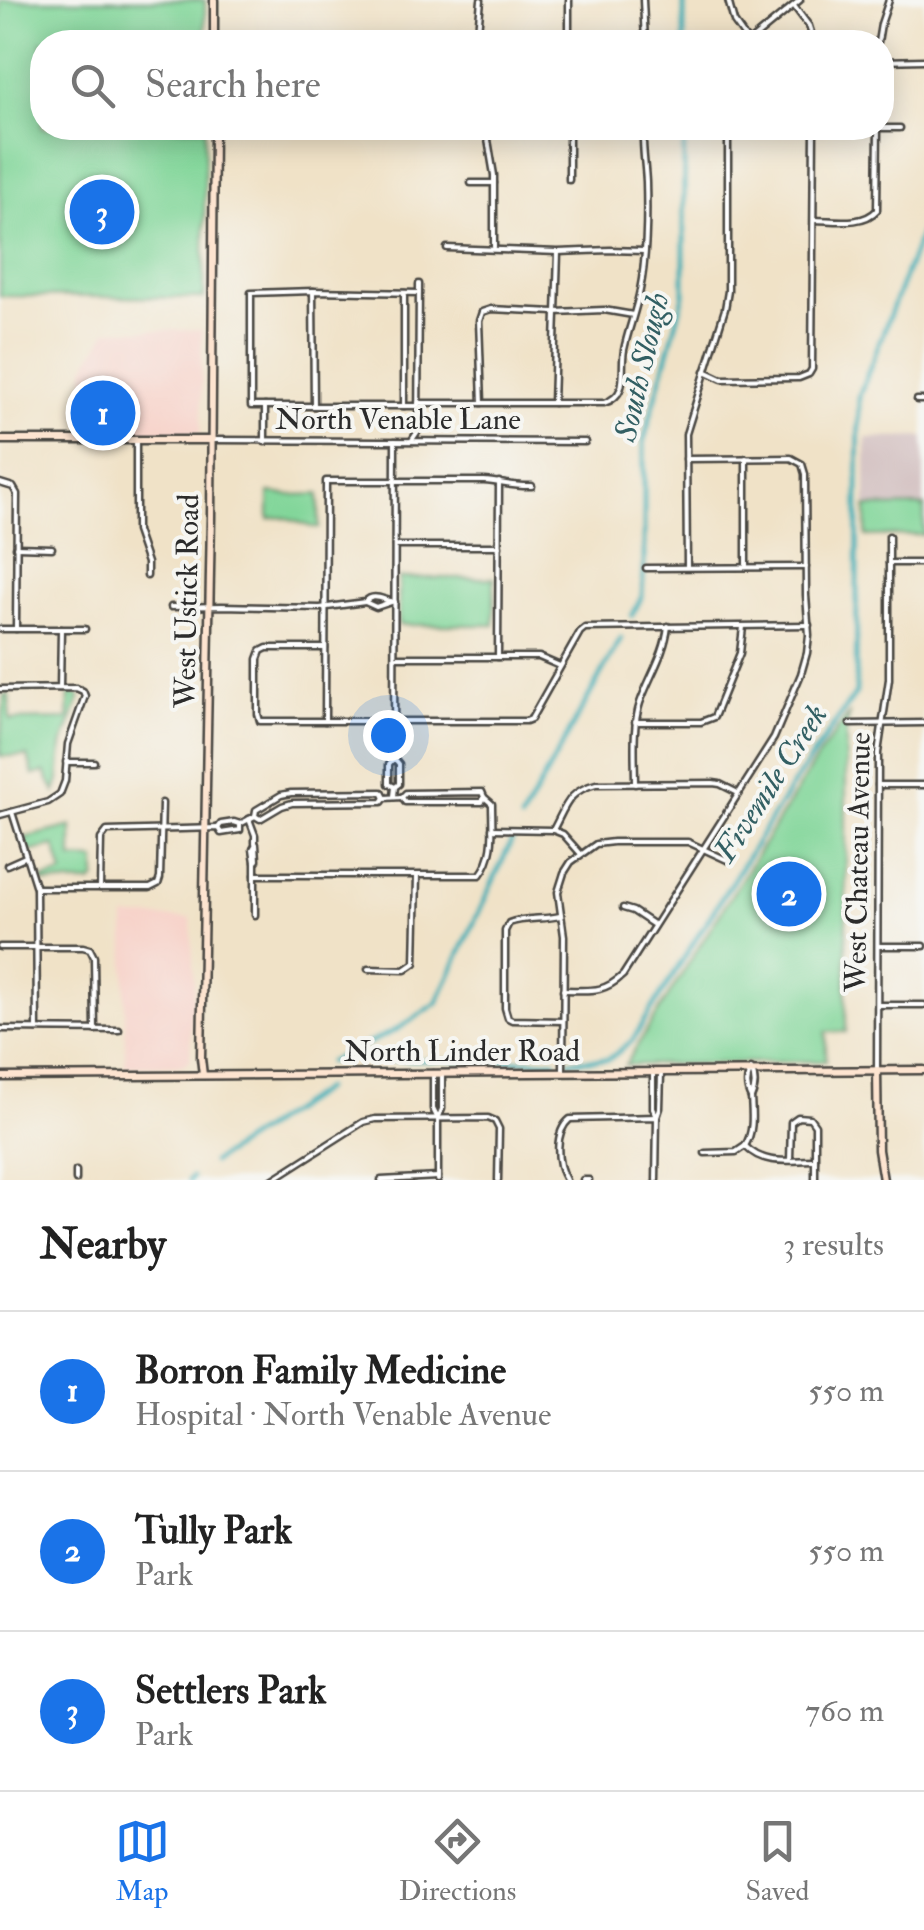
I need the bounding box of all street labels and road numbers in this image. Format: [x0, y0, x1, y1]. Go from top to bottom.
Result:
street label: North Venable Lane [275, 401, 521, 438]
street label: West Ustick Road [167, 493, 207, 710]
street label: West Chateau Avenue [837, 732, 879, 993]
street label: North Linder Road [344, 1033, 580, 1070]

